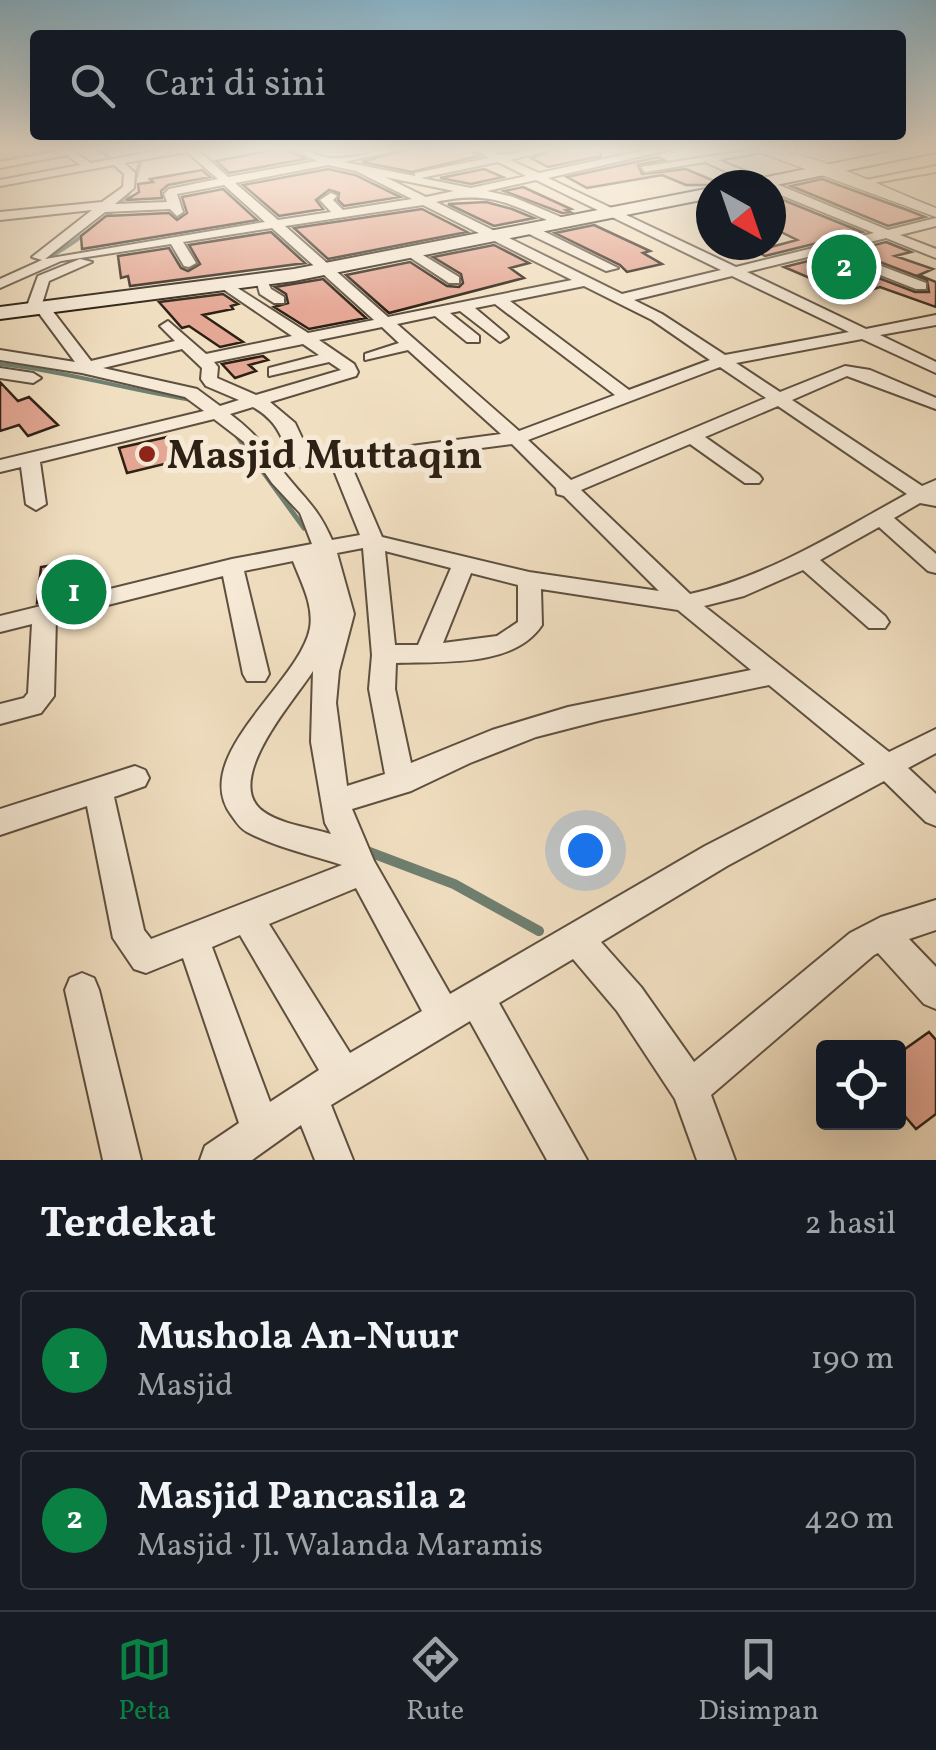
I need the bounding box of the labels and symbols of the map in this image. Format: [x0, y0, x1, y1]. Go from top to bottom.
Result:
north arrow [696, 170, 786, 260]
pin: 2 [812, 230, 876, 304]
place label: Masjid Muttaqin [167, 430, 483, 486]
marker: Masjid Muttaqin [136, 443, 158, 465]
pin: 1 [42, 554, 106, 630]
your location [560, 825, 611, 876]

